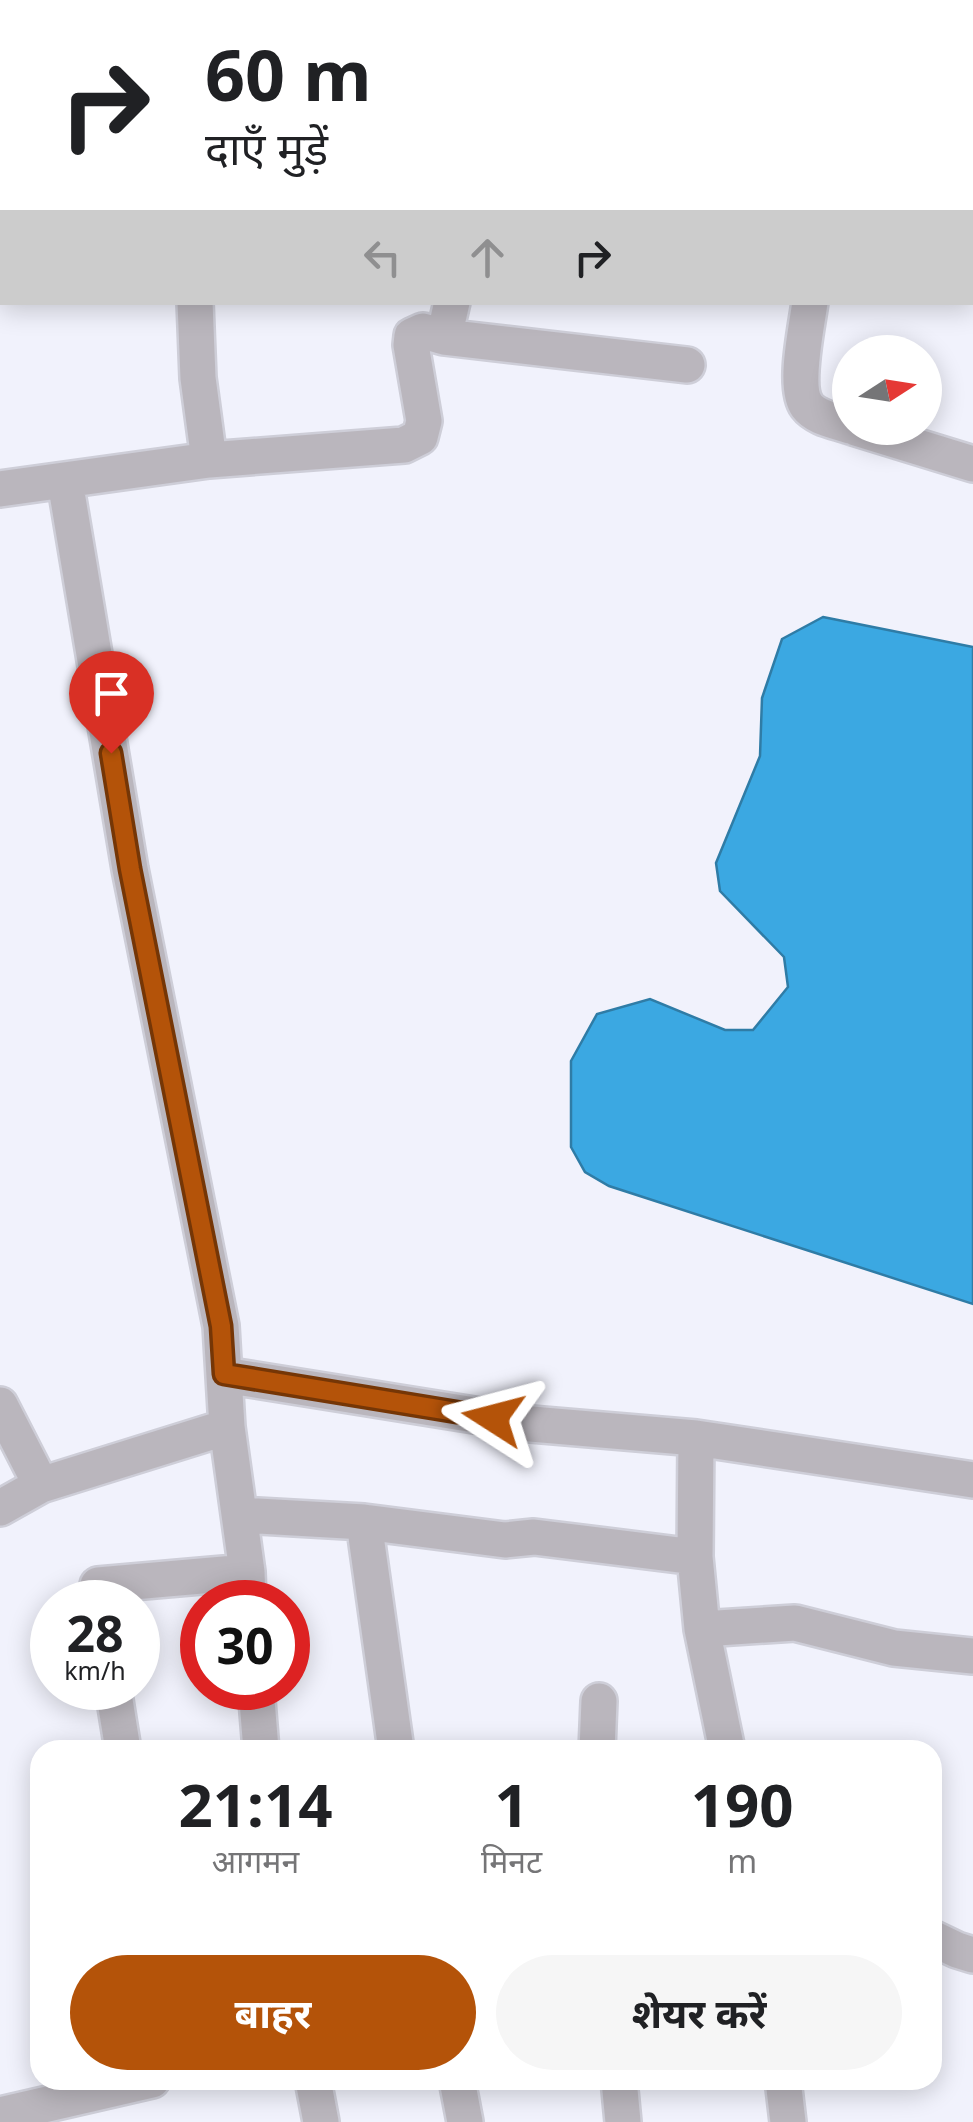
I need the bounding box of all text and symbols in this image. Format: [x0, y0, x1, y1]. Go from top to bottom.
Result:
text: 60 m [205, 26, 372, 122]
icon: right [40, 40, 170, 170]
text: दाएँ मुड़ें [205, 117, 328, 178]
icon: left [355, 230, 410, 285]
icon: ahead [460, 230, 515, 285]
icon: right [565, 230, 620, 285]
north arrow [832, 335, 942, 445]
map controls [832, 335, 942, 445]
pin [69, 651, 154, 754]
icon: arrive [84, 666, 139, 721]
position arrow [441, 1366, 545, 1470]
speed limit sign: 30 [180, 1580, 310, 1710]
text: 28 [66, 1599, 124, 1667]
text: km/h [64, 1653, 126, 1687]
text: 21:14 [178, 1763, 333, 1845]
text: 1 [494, 1763, 529, 1845]
text: 190 [691, 1763, 794, 1845]
text: आगमन [212, 1839, 299, 1882]
text: मिनट [481, 1839, 542, 1882]
text: m [727, 1839, 757, 1882]
button: बाहर [70, 1955, 476, 2070]
button: शेयर करें [496, 1955, 902, 2070]

